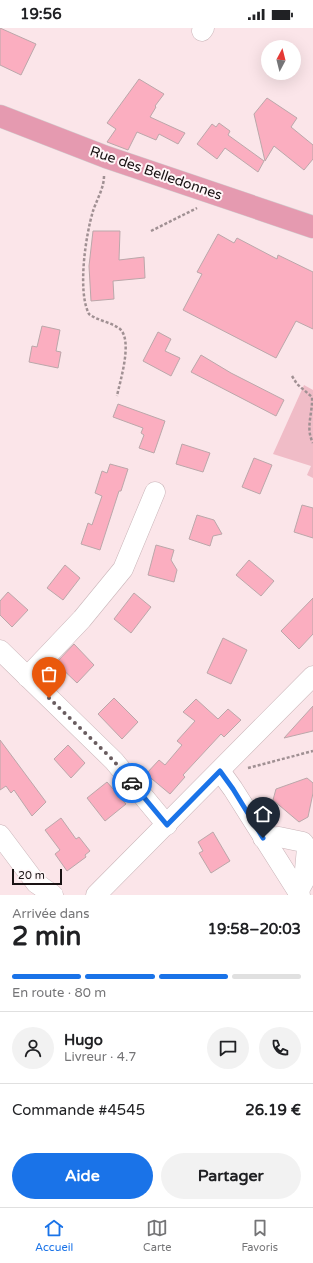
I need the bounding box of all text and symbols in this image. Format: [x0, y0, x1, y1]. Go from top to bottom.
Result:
text: 19:56 [20, 5, 62, 23]
north arrow [261, 40, 301, 80]
map controls [261, 40, 301, 80]
street label: Rue des Belledonnes [88, 142, 225, 204]
pin [32, 657, 66, 698]
icon: bag [38, 663, 60, 685]
courier [112, 763, 152, 803]
icon: car [121, 772, 143, 794]
pin [246, 797, 280, 838]
icon: home [252, 803, 274, 825]
scale bar [12, 867, 62, 886]
text: 20 m [18, 869, 45, 882]
text: Arrivée dans [12, 906, 89, 922]
text: 19:58–20:03 [208, 920, 301, 938]
text: 2 min [12, 921, 81, 952]
text: En route · 80 m [12, 985, 106, 1001]
button: person [12, 1027, 54, 1069]
button: chat [207, 1027, 249, 1069]
button: phone [259, 1027, 301, 1069]
text: Hugo [64, 1031, 103, 1049]
text: Livreur · 4.7 [64, 1049, 136, 1065]
text: Commande #4545 [12, 1101, 145, 1119]
text: 26.19 € [245, 1101, 301, 1119]
button: Aide [12, 1153, 153, 1199]
button: Partager [161, 1153, 301, 1199]
tab: Accueil [35, 1217, 73, 1254]
tab: Carte [143, 1217, 171, 1254]
tab: Favoris [241, 1217, 278, 1254]

